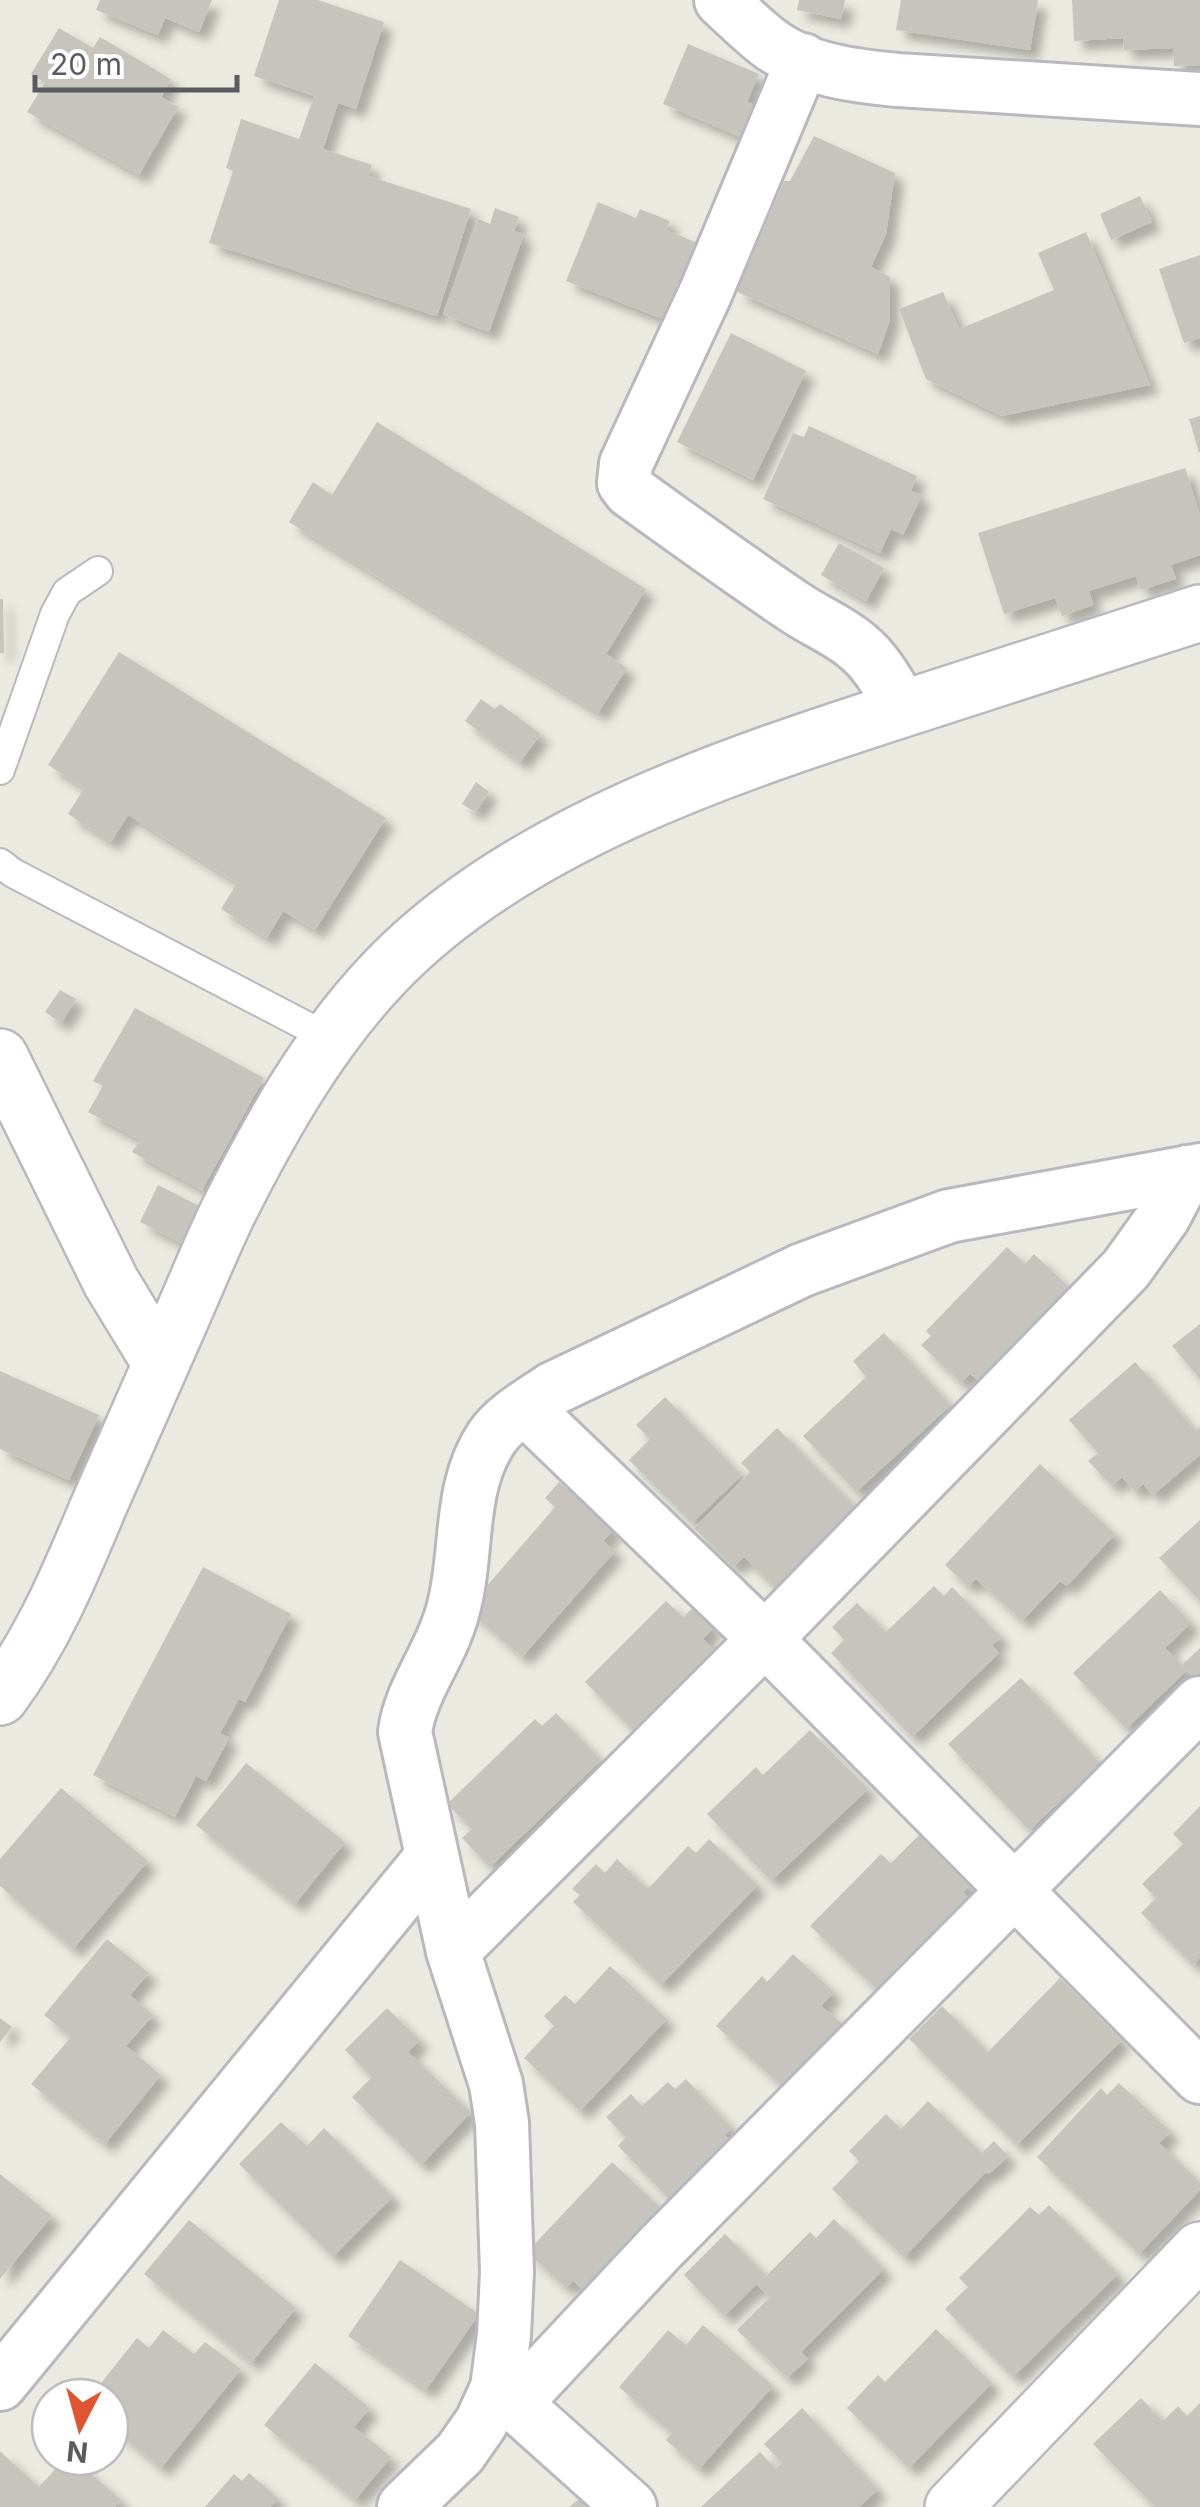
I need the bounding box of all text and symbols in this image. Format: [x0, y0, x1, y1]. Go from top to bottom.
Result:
scale bar [35, 30, 238, 92]
text: 20 m [50, 46, 122, 82]
north arrow [30, 2377, 130, 2477]
text: N [65, 2434, 90, 2470]

